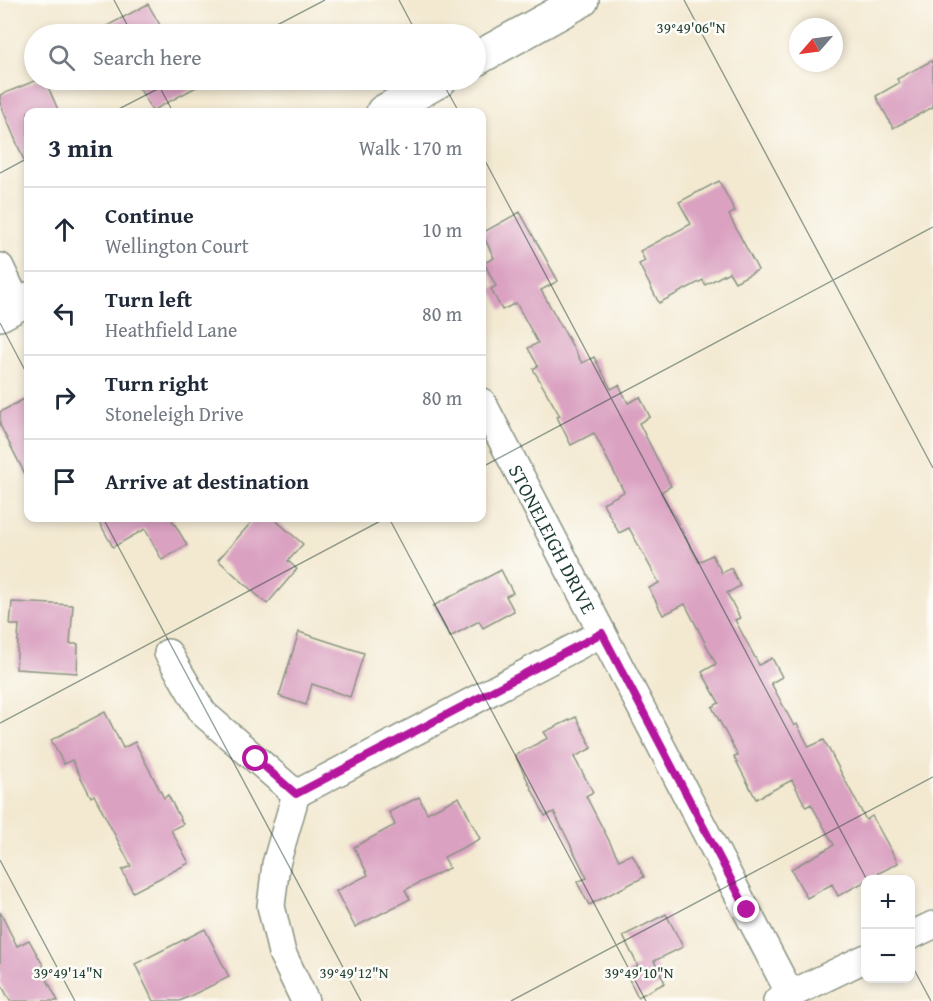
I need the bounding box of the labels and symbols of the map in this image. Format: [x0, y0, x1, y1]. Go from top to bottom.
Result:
text: 39°49'06"N [657, 17, 726, 38]
north arrow [789, 18, 843, 72]
street label: STONELEIGH DRIVE [502, 459, 604, 618]
route start [242, 745, 268, 771]
route end [733, 896, 759, 922]
text: 39°49'14"N [34, 962, 103, 983]
text: 39°49'12"N [320, 962, 389, 983]
text: 39°49'10"N [605, 962, 674, 983]

